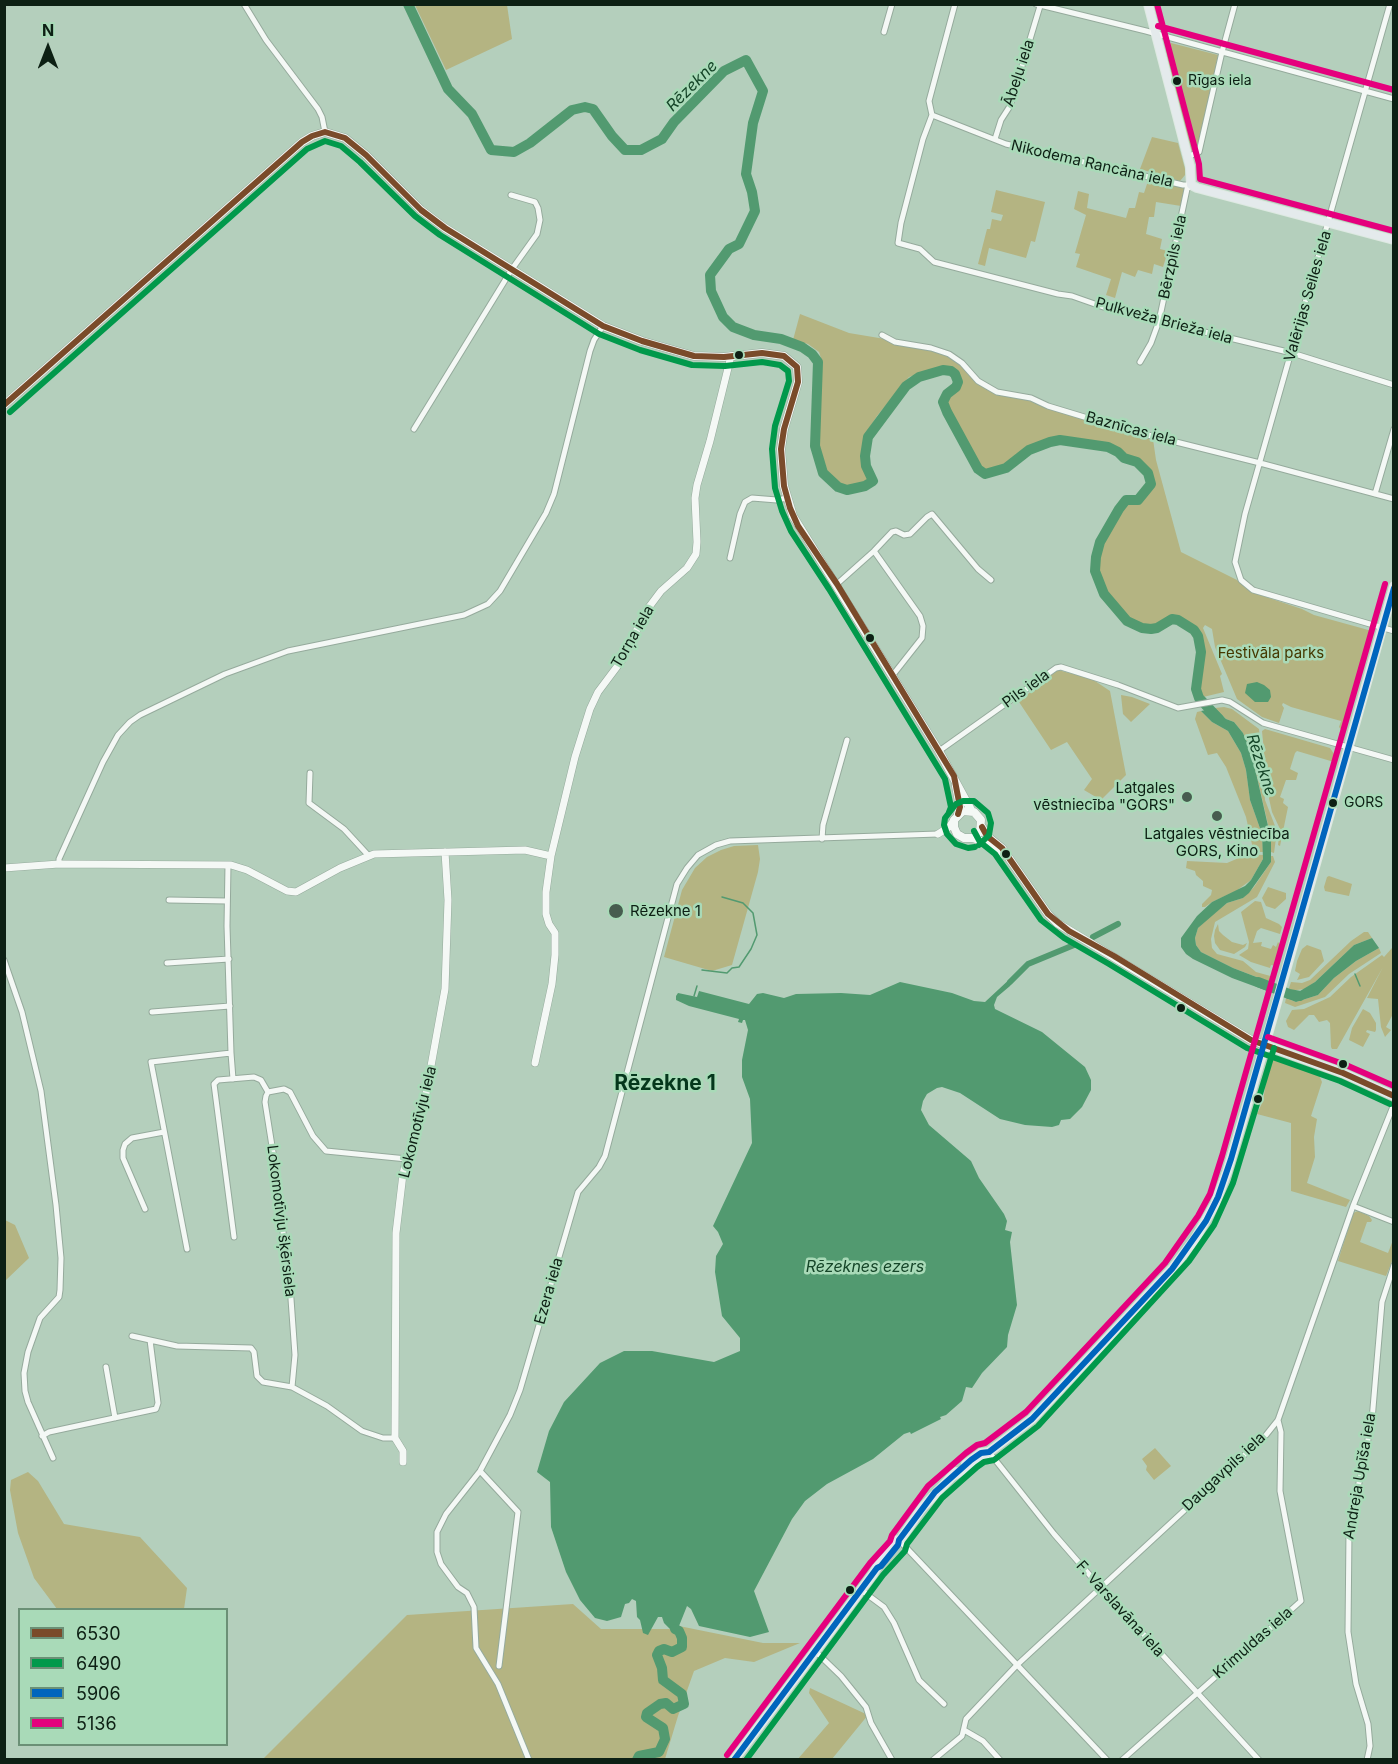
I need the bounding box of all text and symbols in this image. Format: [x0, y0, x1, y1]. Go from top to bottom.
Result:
north arrow [18, 18, 78, 78]
text: N [42, 20, 54, 40]
street label: Ābeļu iela [1000, 37, 1038, 109]
water label: Rēzekne [662, 56, 722, 116]
place label: Rīgas iela [1188, 73, 1252, 89]
marker: Rīgas iela [1171, 75, 1183, 87]
street label: Nikodema Rancāna iela [1009, 137, 1175, 191]
street label: Bērzpils iela [1155, 213, 1191, 301]
street label: Valērijas Seiles iela [1281, 229, 1335, 363]
street label: Pulkveža Brieža iela [1094, 294, 1234, 348]
unlabelled marker [733, 349, 745, 361]
street label: Baznīcas iela [1084, 408, 1178, 450]
street label: Torņa iela [608, 602, 658, 672]
unlabelled marker [864, 632, 876, 644]
park label: Festivāla parks [1218, 644, 1324, 662]
street label: Pils iela [999, 666, 1053, 712]
water label: Rēzekne [1242, 731, 1280, 799]
place label: Latgales vēstniecība "GORS" [1033, 779, 1175, 814]
marker: Latgales vēstniecība "GORS" [1180, 790, 1194, 804]
place label: GORS [1344, 795, 1383, 811]
marker: GORS [1327, 797, 1339, 809]
marker: Latgales vēstniecība GORS, Kino [1210, 809, 1224, 823]
place label: Latgales vēstniecība GORS, Kino [1144, 825, 1290, 860]
unlabelled marker [1000, 848, 1012, 860]
marker: Rēzekne 1 [607, 902, 625, 920]
place label: Rēzekne 1 [630, 902, 701, 920]
unlabelled marker [1175, 1002, 1187, 1014]
unlabelled marker [1337, 1058, 1349, 1070]
street label: Lokomotīvju iela [395, 1064, 441, 1180]
district label: Rēzekne 1 [614, 1071, 716, 1097]
unlabelled marker [1252, 1093, 1264, 1105]
street label: Lokomotīvju šķērsiela [263, 1144, 299, 1298]
street label: Ezera iela [531, 1256, 567, 1326]
water label: Rēzeknes ezers [806, 1257, 924, 1277]
street label: Andreja Upīša iela [1340, 1412, 1380, 1540]
street label: Daugavpils iela [1179, 1429, 1269, 1515]
street label: F. Varslavāna iela [1072, 1557, 1168, 1661]
unlabelled marker [844, 1584, 856, 1596]
street label: Krimuldas iela [1210, 1604, 1296, 1682]
legend [18, 1608, 228, 1746]
text: 6530 [76, 1623, 121, 1644]
text: 6490 [76, 1653, 121, 1674]
text: 5906 [76, 1683, 121, 1704]
text: 5136 [76, 1713, 117, 1734]

